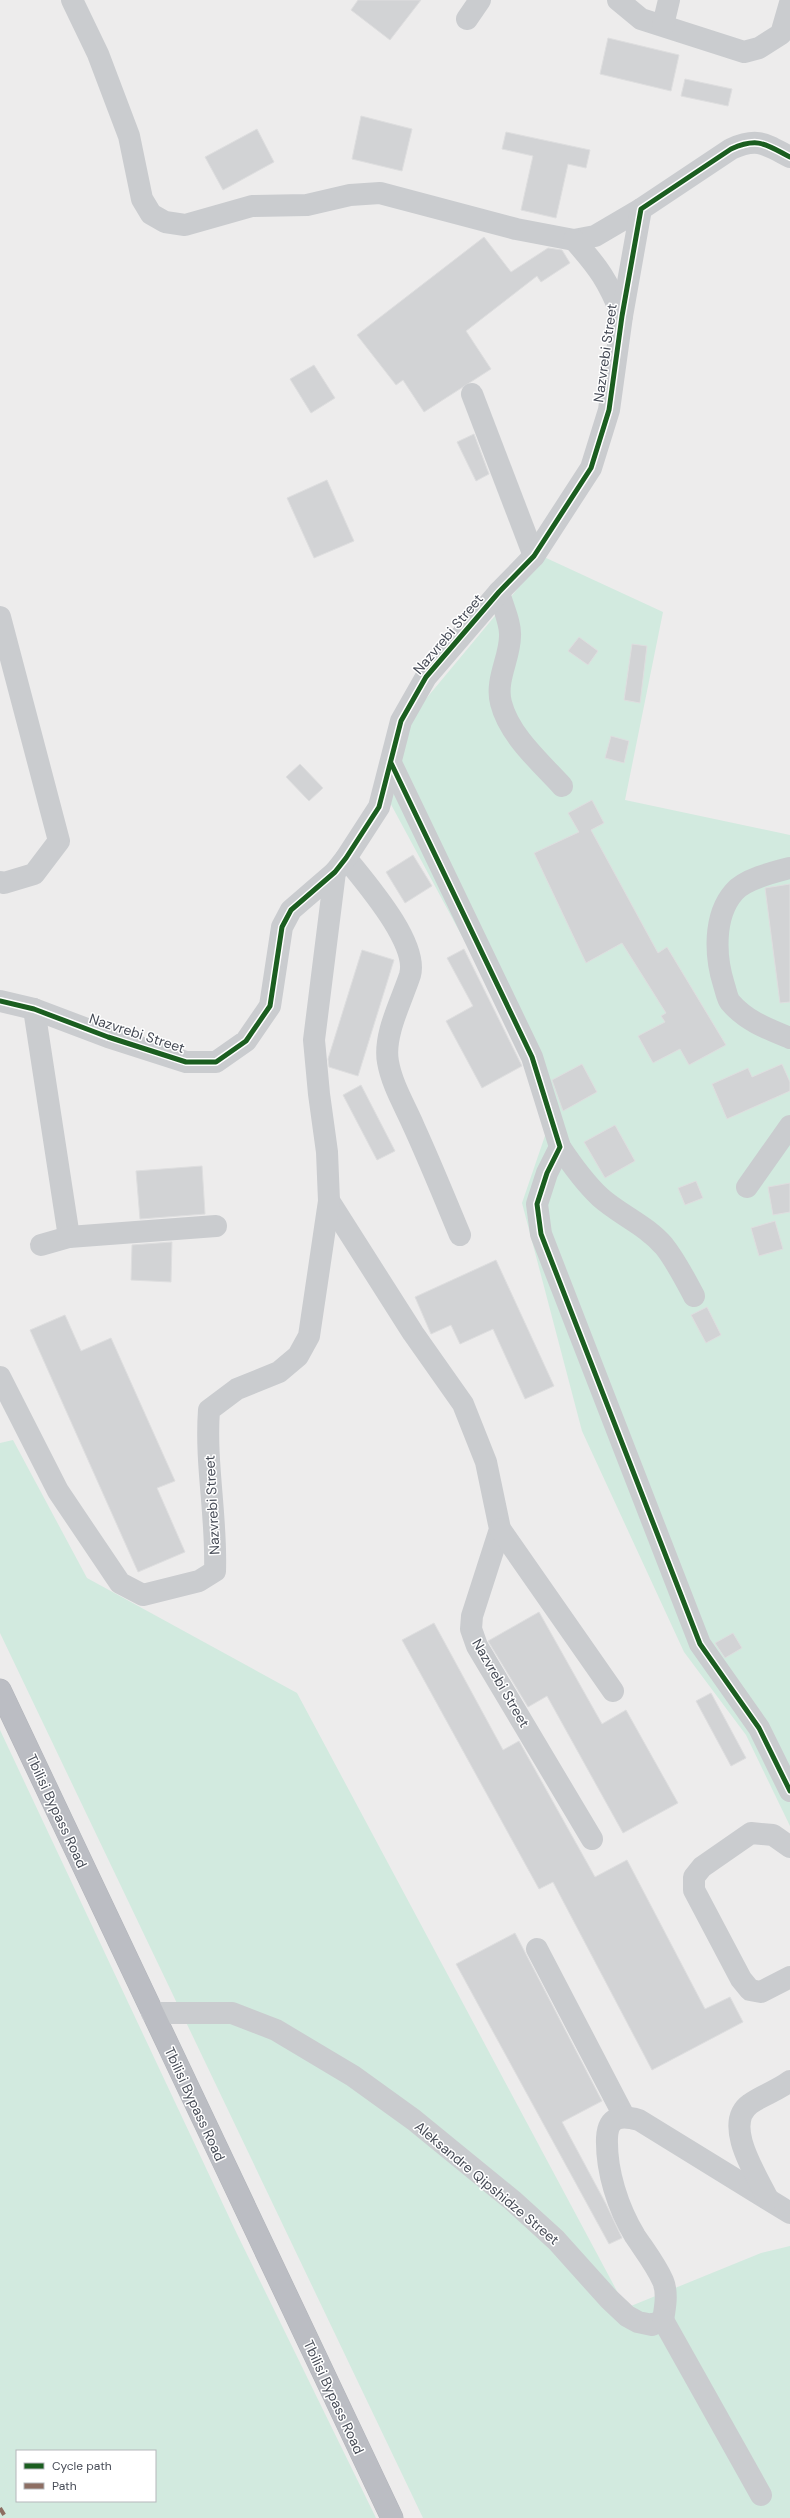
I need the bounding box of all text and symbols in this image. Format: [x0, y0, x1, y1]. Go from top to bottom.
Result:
street label: Nazvrebi Street [589, 302, 621, 404]
street label: Nazvrebi Street [409, 590, 487, 678]
street label: Nazvrebi Street [87, 1009, 187, 1057]
street label: Nazvrebi Street [200, 1455, 224, 1555]
street label: Nazvrebi Street [468, 1635, 534, 1731]
street label: Tbilisi Bypass Road [23, 1751, 91, 1871]
street label: Tbilisi Bypass Road [161, 2044, 229, 2164]
street label: Aleksandre Qipshidze Street [411, 2117, 563, 2249]
street label: Tbilisi Bypass Road [300, 2337, 368, 2457]
legend [16, 2450, 156, 2502]
text: Cycle path [52, 2458, 112, 2474]
text: Path [52, 2478, 77, 2494]

